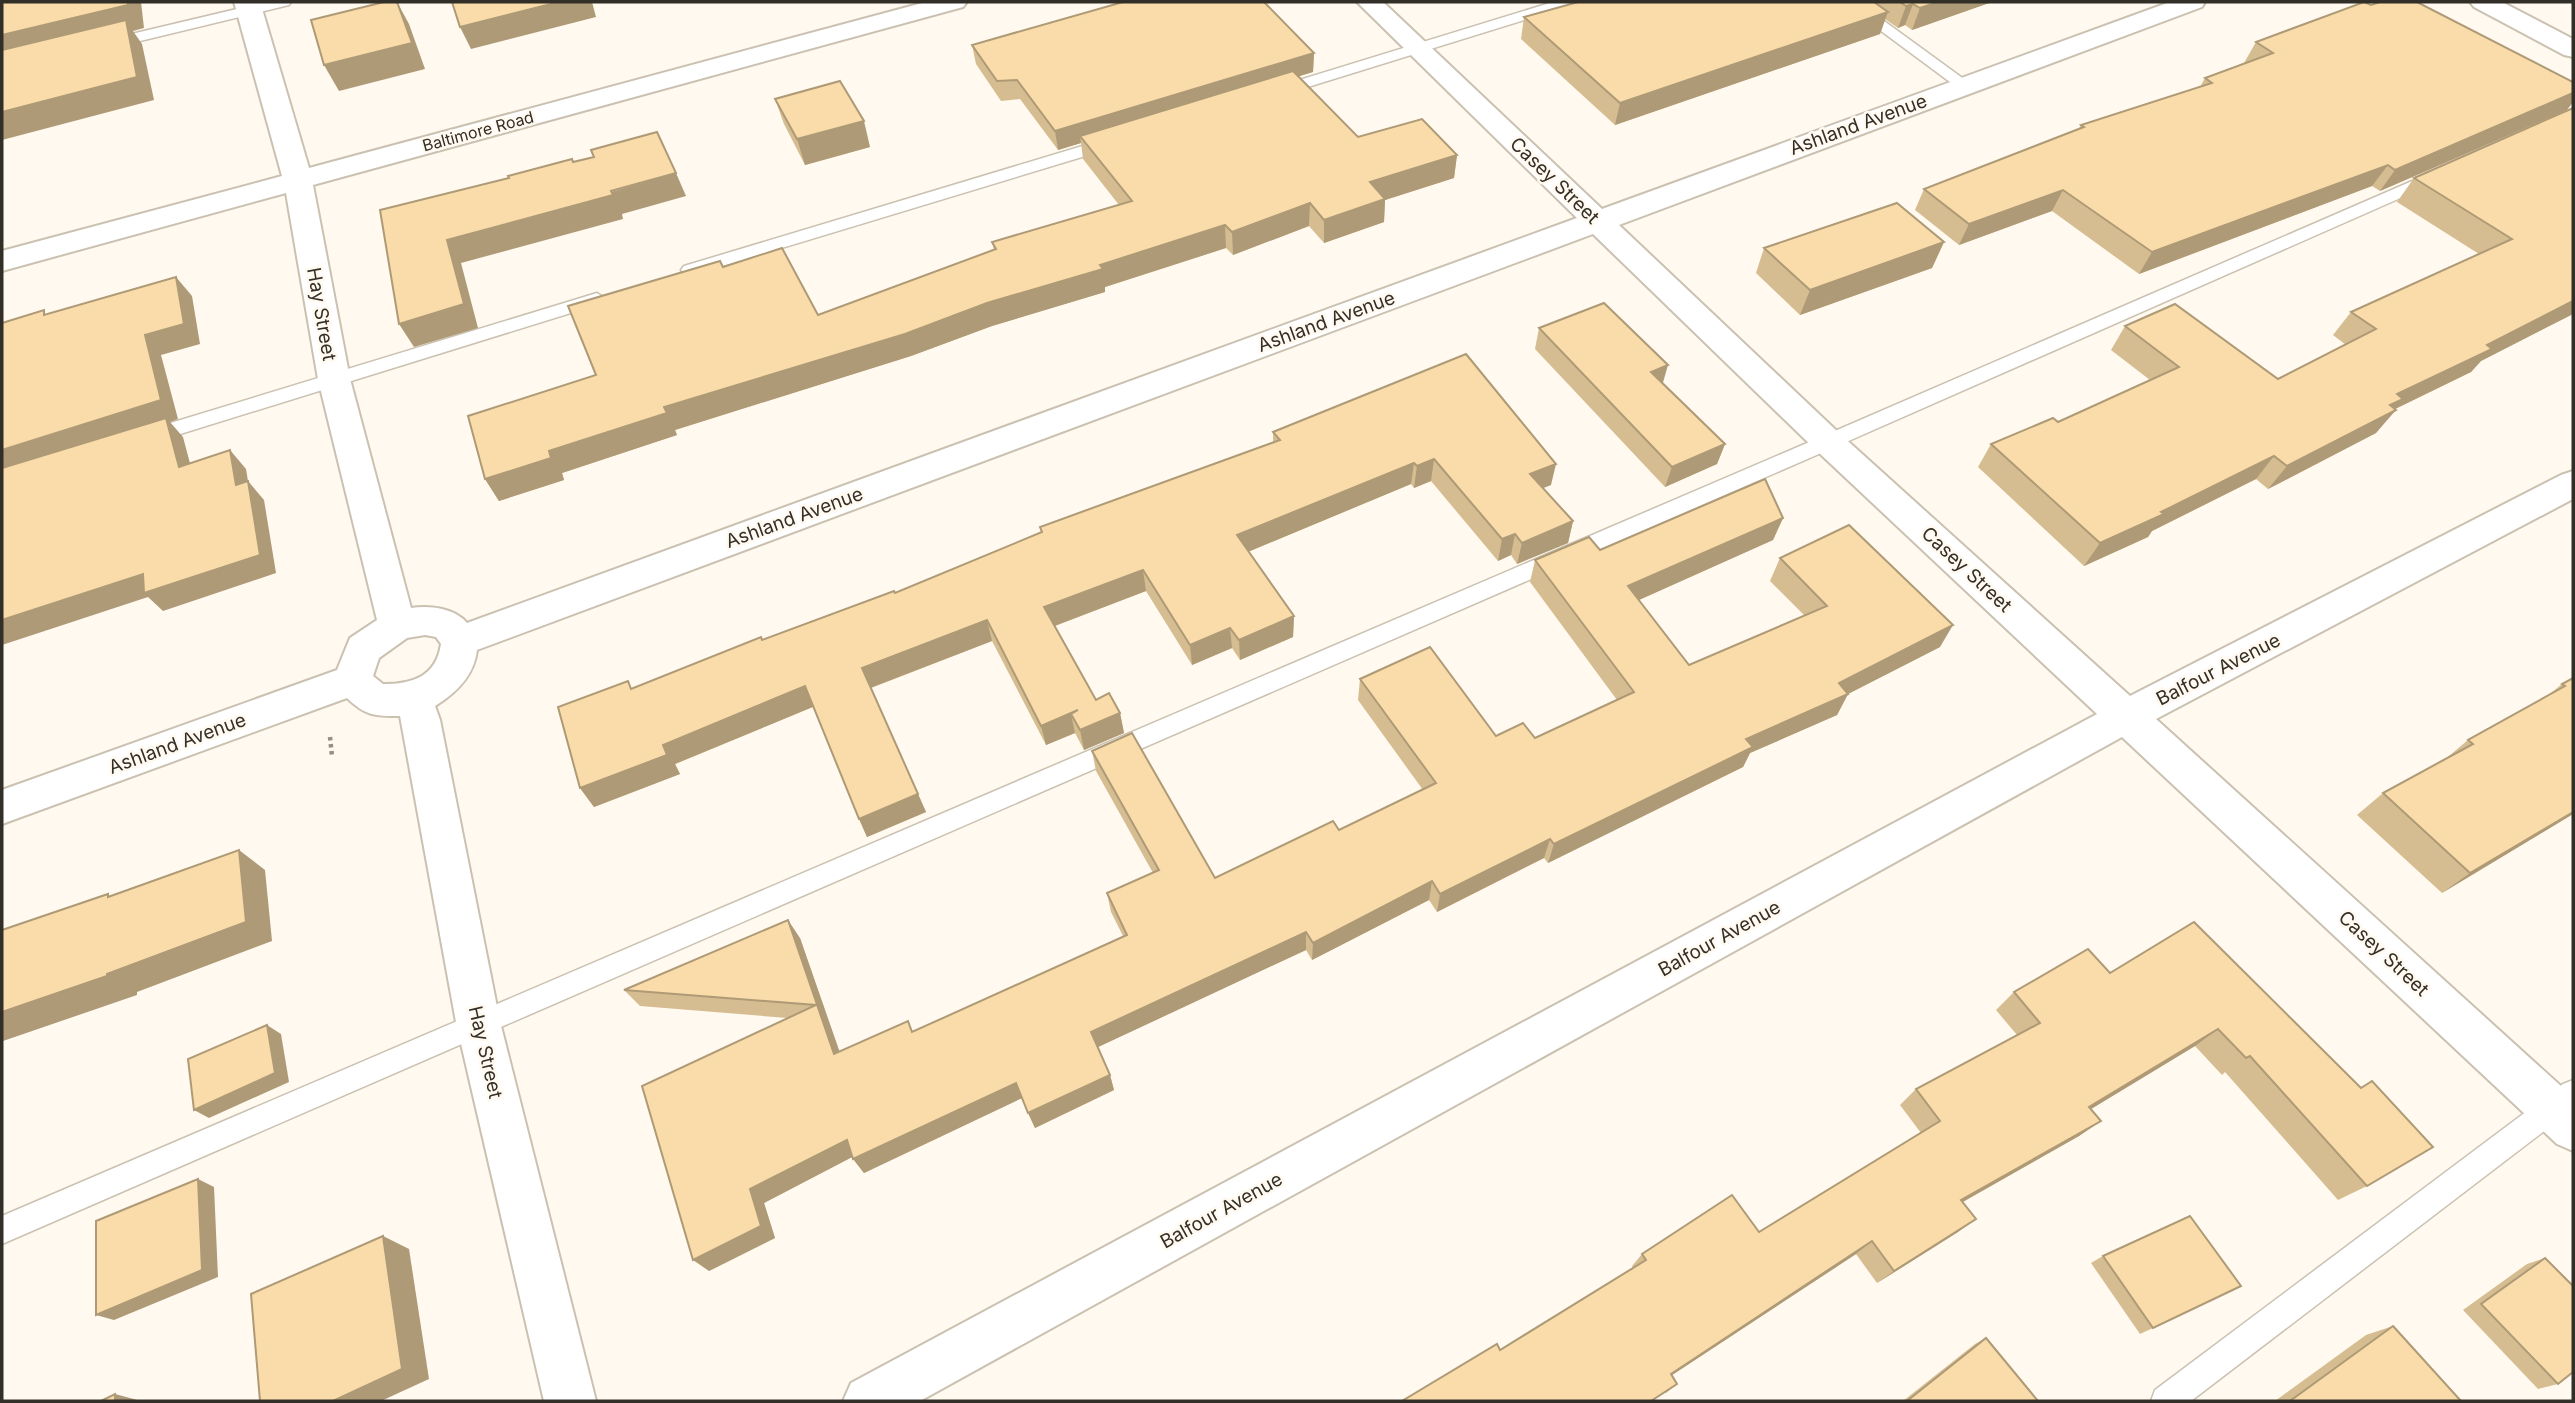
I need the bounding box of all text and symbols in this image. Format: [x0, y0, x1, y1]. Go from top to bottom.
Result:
street label: Ashland Avenue [1786, 89, 1930, 160]
street label: Baltimore Road [420, 107, 536, 155]
street label: Casey Street [1505, 132, 1604, 229]
street label: Hay Street [302, 266, 341, 362]
street label: Ashland Avenue [1254, 286, 1398, 357]
street label: Ashland Avenue [722, 482, 866, 553]
street label: Casey Street [1917, 522, 2017, 617]
street label: Balfour Avenue [2152, 628, 2284, 711]
street label: Ashland Avenue [105, 708, 249, 779]
street label: Balfour Avenue [1654, 895, 1784, 981]
street label: Casey Street [2334, 906, 2434, 1001]
street label: Hay Street [464, 1004, 507, 1101]
street label: Balfour Avenue [1156, 1167, 1286, 1253]

